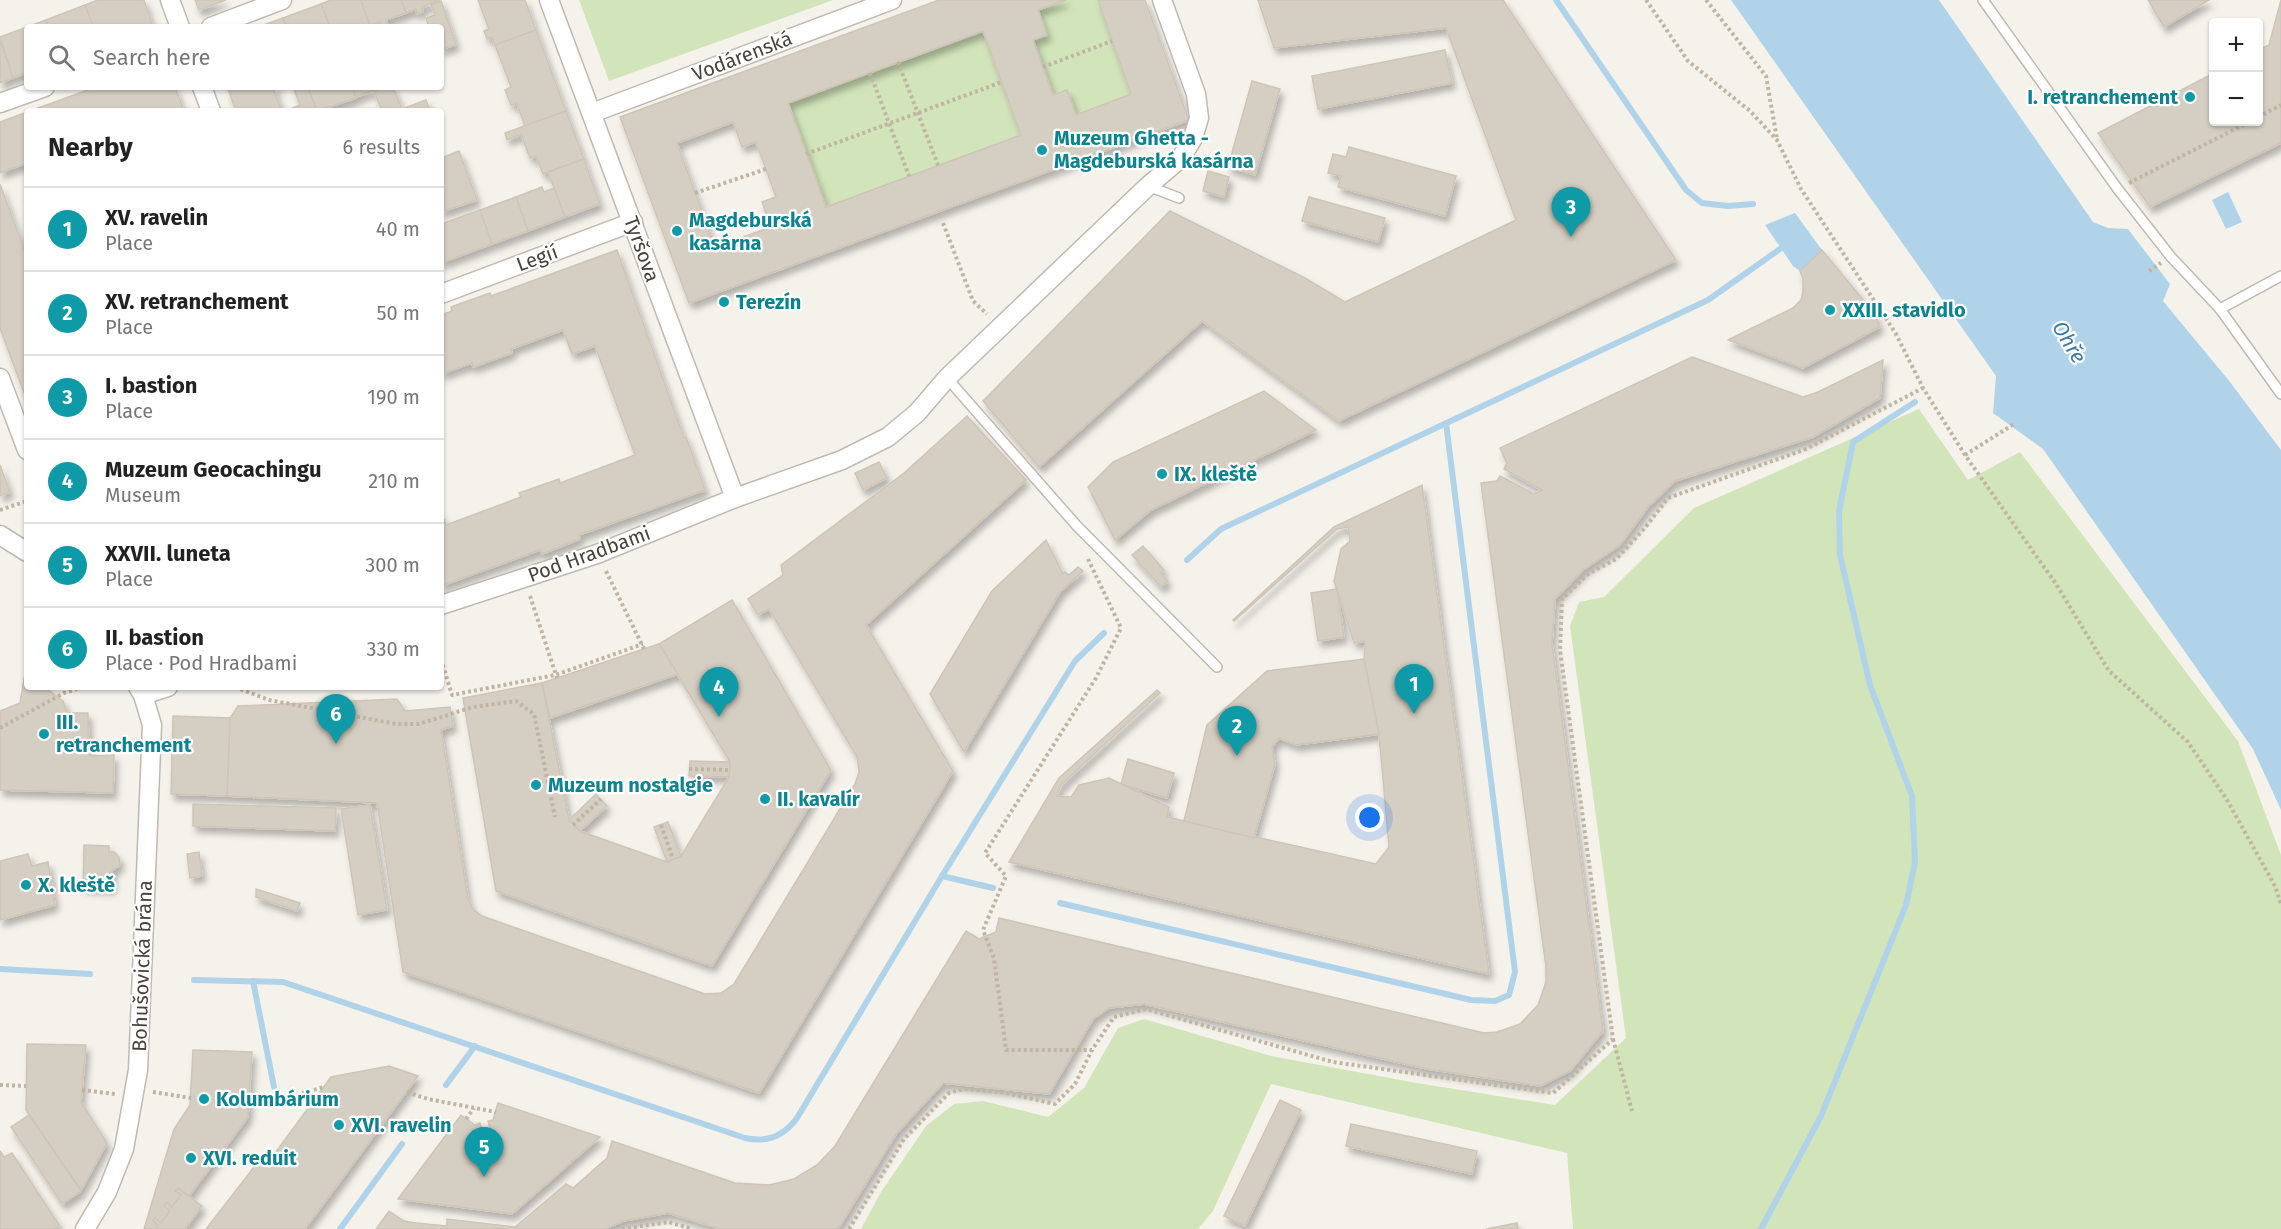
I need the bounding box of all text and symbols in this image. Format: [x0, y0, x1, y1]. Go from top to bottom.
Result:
map controls [2209, 18, 2263, 126]
button: + [2209, 18, 2263, 72]
search box [24, 24, 444, 90]
street label: Vodárenská [689, 26, 795, 86]
icon: search [45, 41, 78, 74]
text: Search here [93, 44, 211, 71]
button: − [2209, 72, 2263, 126]
place label: I. retranchement [2027, 85, 2178, 109]
marker: I. retranchement [2183, 90, 2197, 104]
place label: Muzeum Ghetta - Magdeburská kasárna [1054, 126, 1254, 173]
text: Nearby [48, 132, 133, 163]
text: 6 results [343, 135, 420, 159]
marker: Muzeum Ghetta - Magdeburská kasárna [1035, 143, 1049, 157]
pin: 3 [1552, 188, 1590, 237]
text: XV. ravelin [105, 204, 208, 231]
place label: Magdeburská kasárna [689, 208, 812, 255]
street label: Tyršova [619, 213, 665, 285]
text: 1 [63, 217, 72, 241]
text: 40 m [376, 217, 420, 241]
marker: Magdeburská kasárna [670, 224, 684, 238]
text: Place [105, 231, 153, 255]
street label: Legií [513, 239, 561, 277]
text: XV. retranchement [105, 288, 289, 315]
place label: Terezín [736, 290, 801, 314]
marker: Terezín [717, 295, 731, 309]
place label: XXIII. stavidlo [1841, 298, 1966, 322]
text: 2 [62, 301, 73, 325]
text: 50 m [376, 301, 420, 325]
marker: XXIII. stavidlo [1823, 303, 1837, 317]
text: Place [105, 315, 153, 339]
water label: Ohře [2046, 316, 2092, 368]
text: I. bastion [105, 372, 198, 399]
text: 3 [62, 385, 73, 409]
text: 190 m [367, 385, 420, 409]
text: Place [105, 399, 153, 423]
text: Muzeum Geocachingu [105, 456, 321, 483]
place label: IX. kleště [1174, 462, 1257, 486]
marker: IX. kleště [1155, 467, 1169, 481]
text: 4 [62, 469, 73, 493]
text: 210 m [368, 469, 420, 493]
text: Museum [105, 483, 181, 507]
street label: Pod Hradbami [524, 521, 654, 587]
text: XXVII. luneta [105, 540, 231, 567]
text: 5 [62, 553, 73, 577]
text: 300 m [365, 553, 420, 577]
text: Place [105, 567, 153, 591]
text: II. bastion [105, 624, 204, 651]
text: 6 [62, 637, 73, 661]
text: 330 m [366, 637, 420, 661]
text: Place · Pod Hradbami [105, 651, 297, 675]
pin: 1 [1394, 664, 1434, 714]
pin: 4 [700, 668, 738, 717]
pin: 6 [316, 694, 356, 744]
pin: 2 [1218, 706, 1256, 756]
place label: III. retranchement [56, 710, 192, 757]
marker: III. retranchement [37, 727, 51, 741]
place label: Muzeum nostalgie [548, 773, 713, 797]
marker: Muzeum nostalgie [529, 778, 543, 792]
place label: II. kavalír [777, 787, 861, 811]
marker: II. kavalír [758, 792, 772, 806]
your location [1355, 803, 1384, 832]
place label: X. kleště [37, 873, 115, 897]
marker: X. kleště [19, 878, 33, 892]
street label: Bohušovická brána [127, 880, 157, 1052]
place label: Kolumbárium [216, 1087, 339, 1111]
marker: Kolumbárium [197, 1092, 211, 1106]
place label: XVI. ravelin [350, 1113, 452, 1137]
marker: XVI. ravelin [332, 1118, 346, 1132]
pin: 5 [464, 1128, 504, 1177]
place label: XVI. reduit [202, 1146, 297, 1170]
marker: XVI. reduit [184, 1151, 198, 1165]

